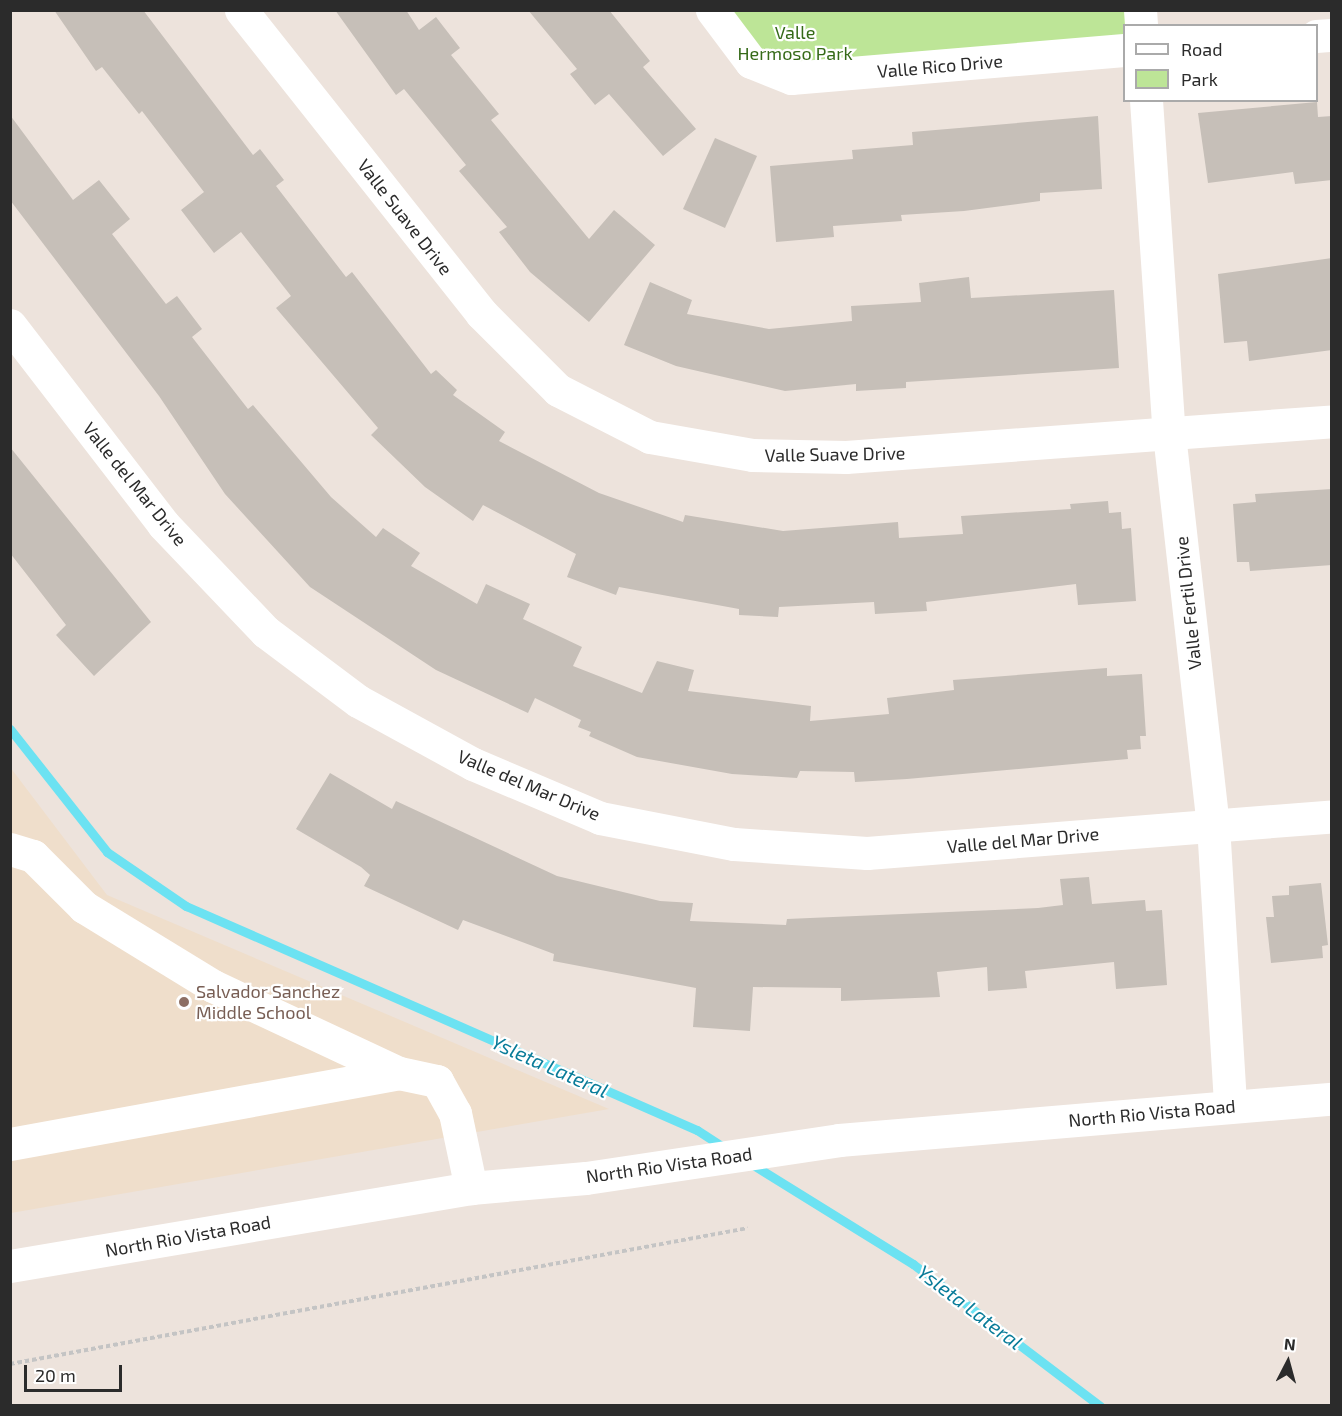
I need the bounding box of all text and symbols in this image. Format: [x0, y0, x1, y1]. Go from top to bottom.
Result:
park label: Valle Hermoso Park [737, 22, 853, 64]
legend [1123, 24, 1318, 102]
text: Road [1181, 38, 1222, 60]
street label: Valle Rico Drive [876, 50, 1004, 82]
text: Park [1181, 68, 1218, 90]
street label: Valle Suave Drive [353, 155, 457, 279]
street label: Valle del Mar Drive [78, 417, 192, 551]
street label: Valle Suave Drive [764, 442, 906, 466]
street label: Valle Fertil Drive [1170, 535, 1206, 671]
street label: Valle del Mar Drive [454, 745, 604, 825]
street label: Valle del Mar Drive [946, 823, 1100, 857]
place label: Salvador Sanchez Middle School [196, 981, 341, 1024]
marker: Salvador Sanchez Middle School [177, 995, 191, 1009]
water label: Ysleta Lateral [488, 1030, 612, 1102]
street label: North Rio Vista Road [1067, 1095, 1237, 1131]
street label: North Rio Vista Road [584, 1143, 754, 1187]
street label: North Rio Vista Road [103, 1211, 273, 1261]
water label: Ysleta Lateral [913, 1260, 1027, 1354]
north arrow [1258, 1332, 1318, 1392]
text: N [1283, 1334, 1297, 1354]
scale bar [27, 1353, 124, 1391]
text: 20 m [35, 1364, 76, 1386]

